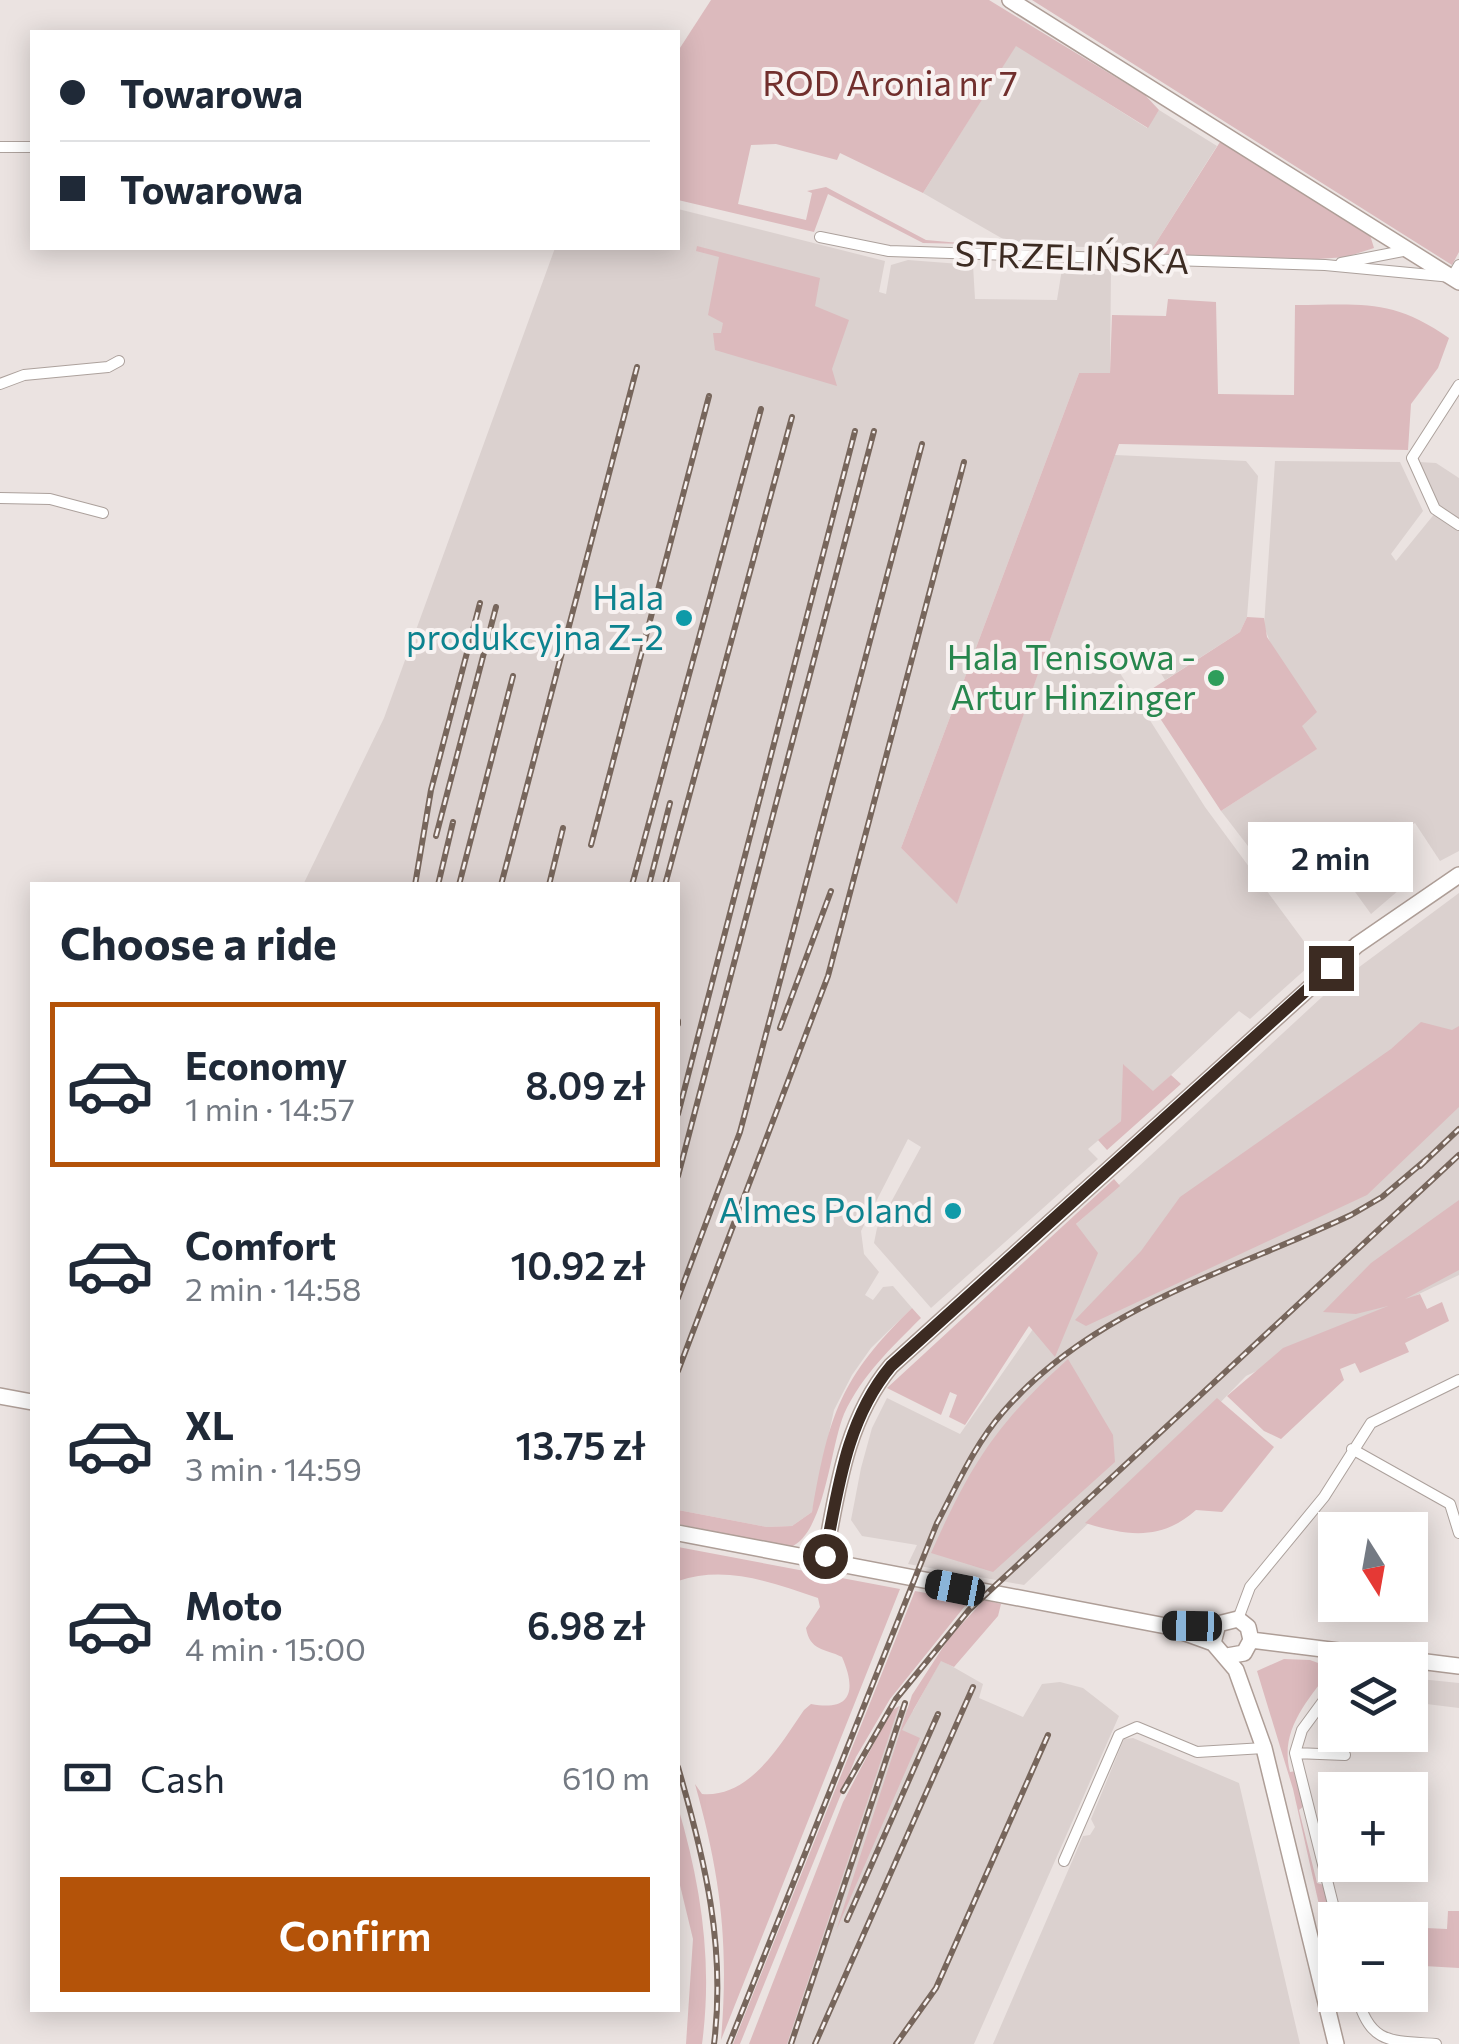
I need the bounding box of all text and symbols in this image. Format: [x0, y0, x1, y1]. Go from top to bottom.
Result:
park label: ROD Aronia nr 7 [762, 60, 1018, 103]
text: Towarowa [120, 69, 303, 116]
text: Towarowa [120, 165, 303, 212]
street label: STRZELIŃSKA [954, 230, 1190, 281]
place label: Hala produkcyjna Z-2 [406, 574, 664, 657]
marker: Hala produkcyjna Z-2 [673, 607, 695, 629]
place label: Hala Tenisowa - Artur Hinzinger [947, 634, 1196, 717]
marker: Hala Tenisowa - Artur Hinzinger [1205, 667, 1227, 689]
callout: 2 min [1248, 823, 1414, 893]
text: 2 min [1291, 837, 1370, 877]
text: Choose a ride [60, 914, 337, 969]
route end [1309, 946, 1354, 991]
icon: car [65, 1040, 155, 1130]
text: Economy [185, 1041, 347, 1088]
text: 8.09 zł [525, 1061, 645, 1108]
text: 1 min · 14:57 [185, 1088, 355, 1128]
place label: Almes Poland [719, 1187, 933, 1230]
marker: Almes Poland [942, 1200, 964, 1222]
icon: car [65, 1220, 155, 1310]
text: Comfort [185, 1221, 336, 1268]
text: 10.92 zł [510, 1241, 645, 1288]
text: 2 min · 14:58 [185, 1268, 361, 1308]
icon: car [65, 1400, 155, 1490]
text: XL [185, 1401, 234, 1448]
text: 13.75 zł [515, 1421, 645, 1468]
text: 3 min · 14:59 [185, 1448, 362, 1488]
north arrow [1318, 1512, 1428, 1622]
map controls [1318, 1512, 1428, 2012]
route start [803, 1534, 848, 1579]
car [923, 1568, 987, 1608]
icon: car [65, 1580, 155, 1670]
text: Moto [185, 1581, 283, 1628]
text: 6.98 zł [527, 1601, 645, 1648]
car [1162, 1610, 1222, 1642]
text: 4 min · 15:00 [185, 1628, 366, 1668]
button: layers [1318, 1642, 1428, 1752]
icon: cash [60, 1750, 115, 1805]
text: Cash [140, 1754, 225, 1801]
text: 610 m [562, 1757, 650, 1797]
button: + [1318, 1772, 1428, 1882]
button: Confirm [60, 1877, 650, 1992]
button: − [1318, 1902, 1428, 2012]

